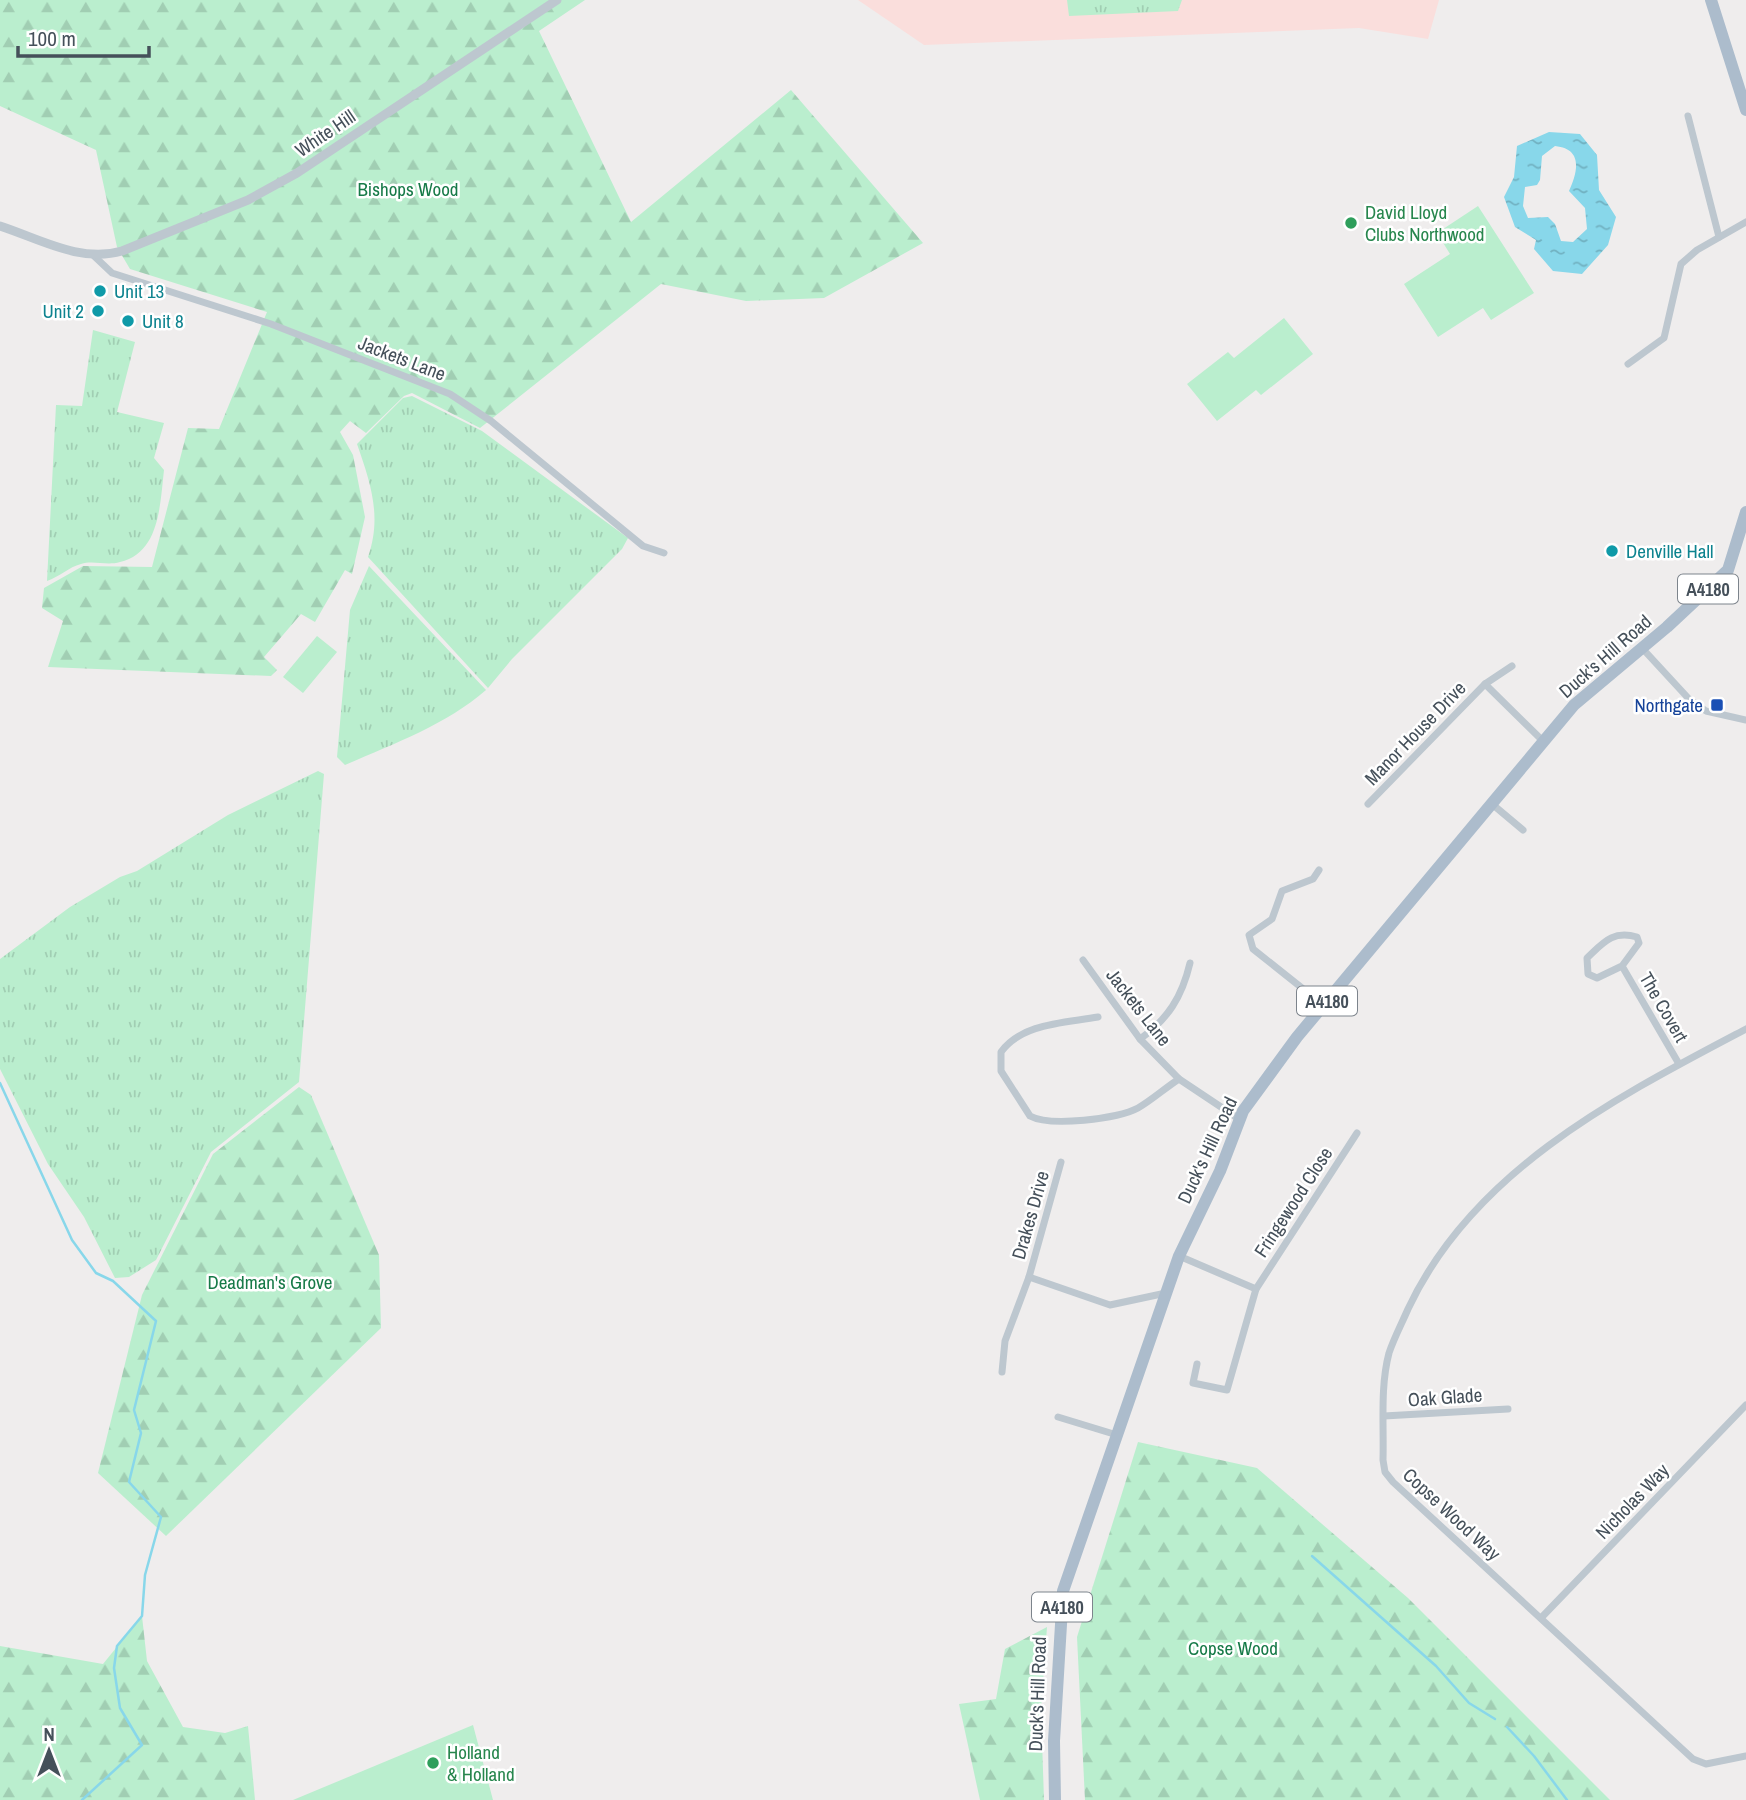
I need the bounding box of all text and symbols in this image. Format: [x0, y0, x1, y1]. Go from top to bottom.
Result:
scale bar [18, 14, 149, 58]
text: 100 m [28, 24, 76, 53]
street label: White Hill [290, 103, 360, 163]
park label: Bishops Wood [357, 176, 459, 202]
place label: David Lloyd Clubs Northwood [1365, 199, 1485, 247]
marker: David Lloyd Clubs Northwood [1343, 215, 1359, 231]
place label: Unit 13 [114, 278, 164, 304]
marker: Unit 13 [92, 283, 108, 299]
place label: Unit 2 [42, 298, 84, 324]
marker: Unit 2 [90, 303, 106, 319]
place label: Unit 8 [142, 308, 184, 334]
marker: Unit 8 [120, 313, 136, 329]
street label: Jackets Lane [354, 329, 450, 387]
place label: Denville Hall [1626, 538, 1713, 564]
marker: Denville Hall [1604, 543, 1620, 559]
road number: A4180 [1678, 574, 1738, 604]
street label: Duck's Hill Road [1553, 609, 1657, 703]
street label: Manor House Drive [1359, 675, 1471, 791]
place label: Northgate [1635, 692, 1703, 718]
marker: Northgate [1709, 697, 1725, 713]
street label: Jackets Lane [1100, 963, 1178, 1051]
street label: The Covert [1633, 967, 1695, 1047]
road number: A4180 [1297, 986, 1357, 1016]
street label: Duck's Hill Road [1171, 1093, 1243, 1207]
street label: Fringewood Close [1248, 1142, 1338, 1262]
street label: Drakes Drive [1005, 1168, 1055, 1262]
park label: Deadman's Grove [207, 1269, 333, 1295]
street label: Oak Glade [1407, 1381, 1483, 1413]
street label: Nicholas Way [1589, 1457, 1675, 1544]
street label: Copse Wood Way [1398, 1462, 1507, 1566]
road number: A4180 [1032, 1592, 1092, 1622]
park label: Copse Wood [1188, 1635, 1278, 1661]
street label: Duck's Hill Road [1022, 1636, 1052, 1752]
north arrow [14, 1716, 84, 1786]
text: N [43, 1721, 55, 1747]
place label: Holland & Holland [447, 1739, 515, 1787]
marker: Holland & Holland [425, 1755, 441, 1771]

